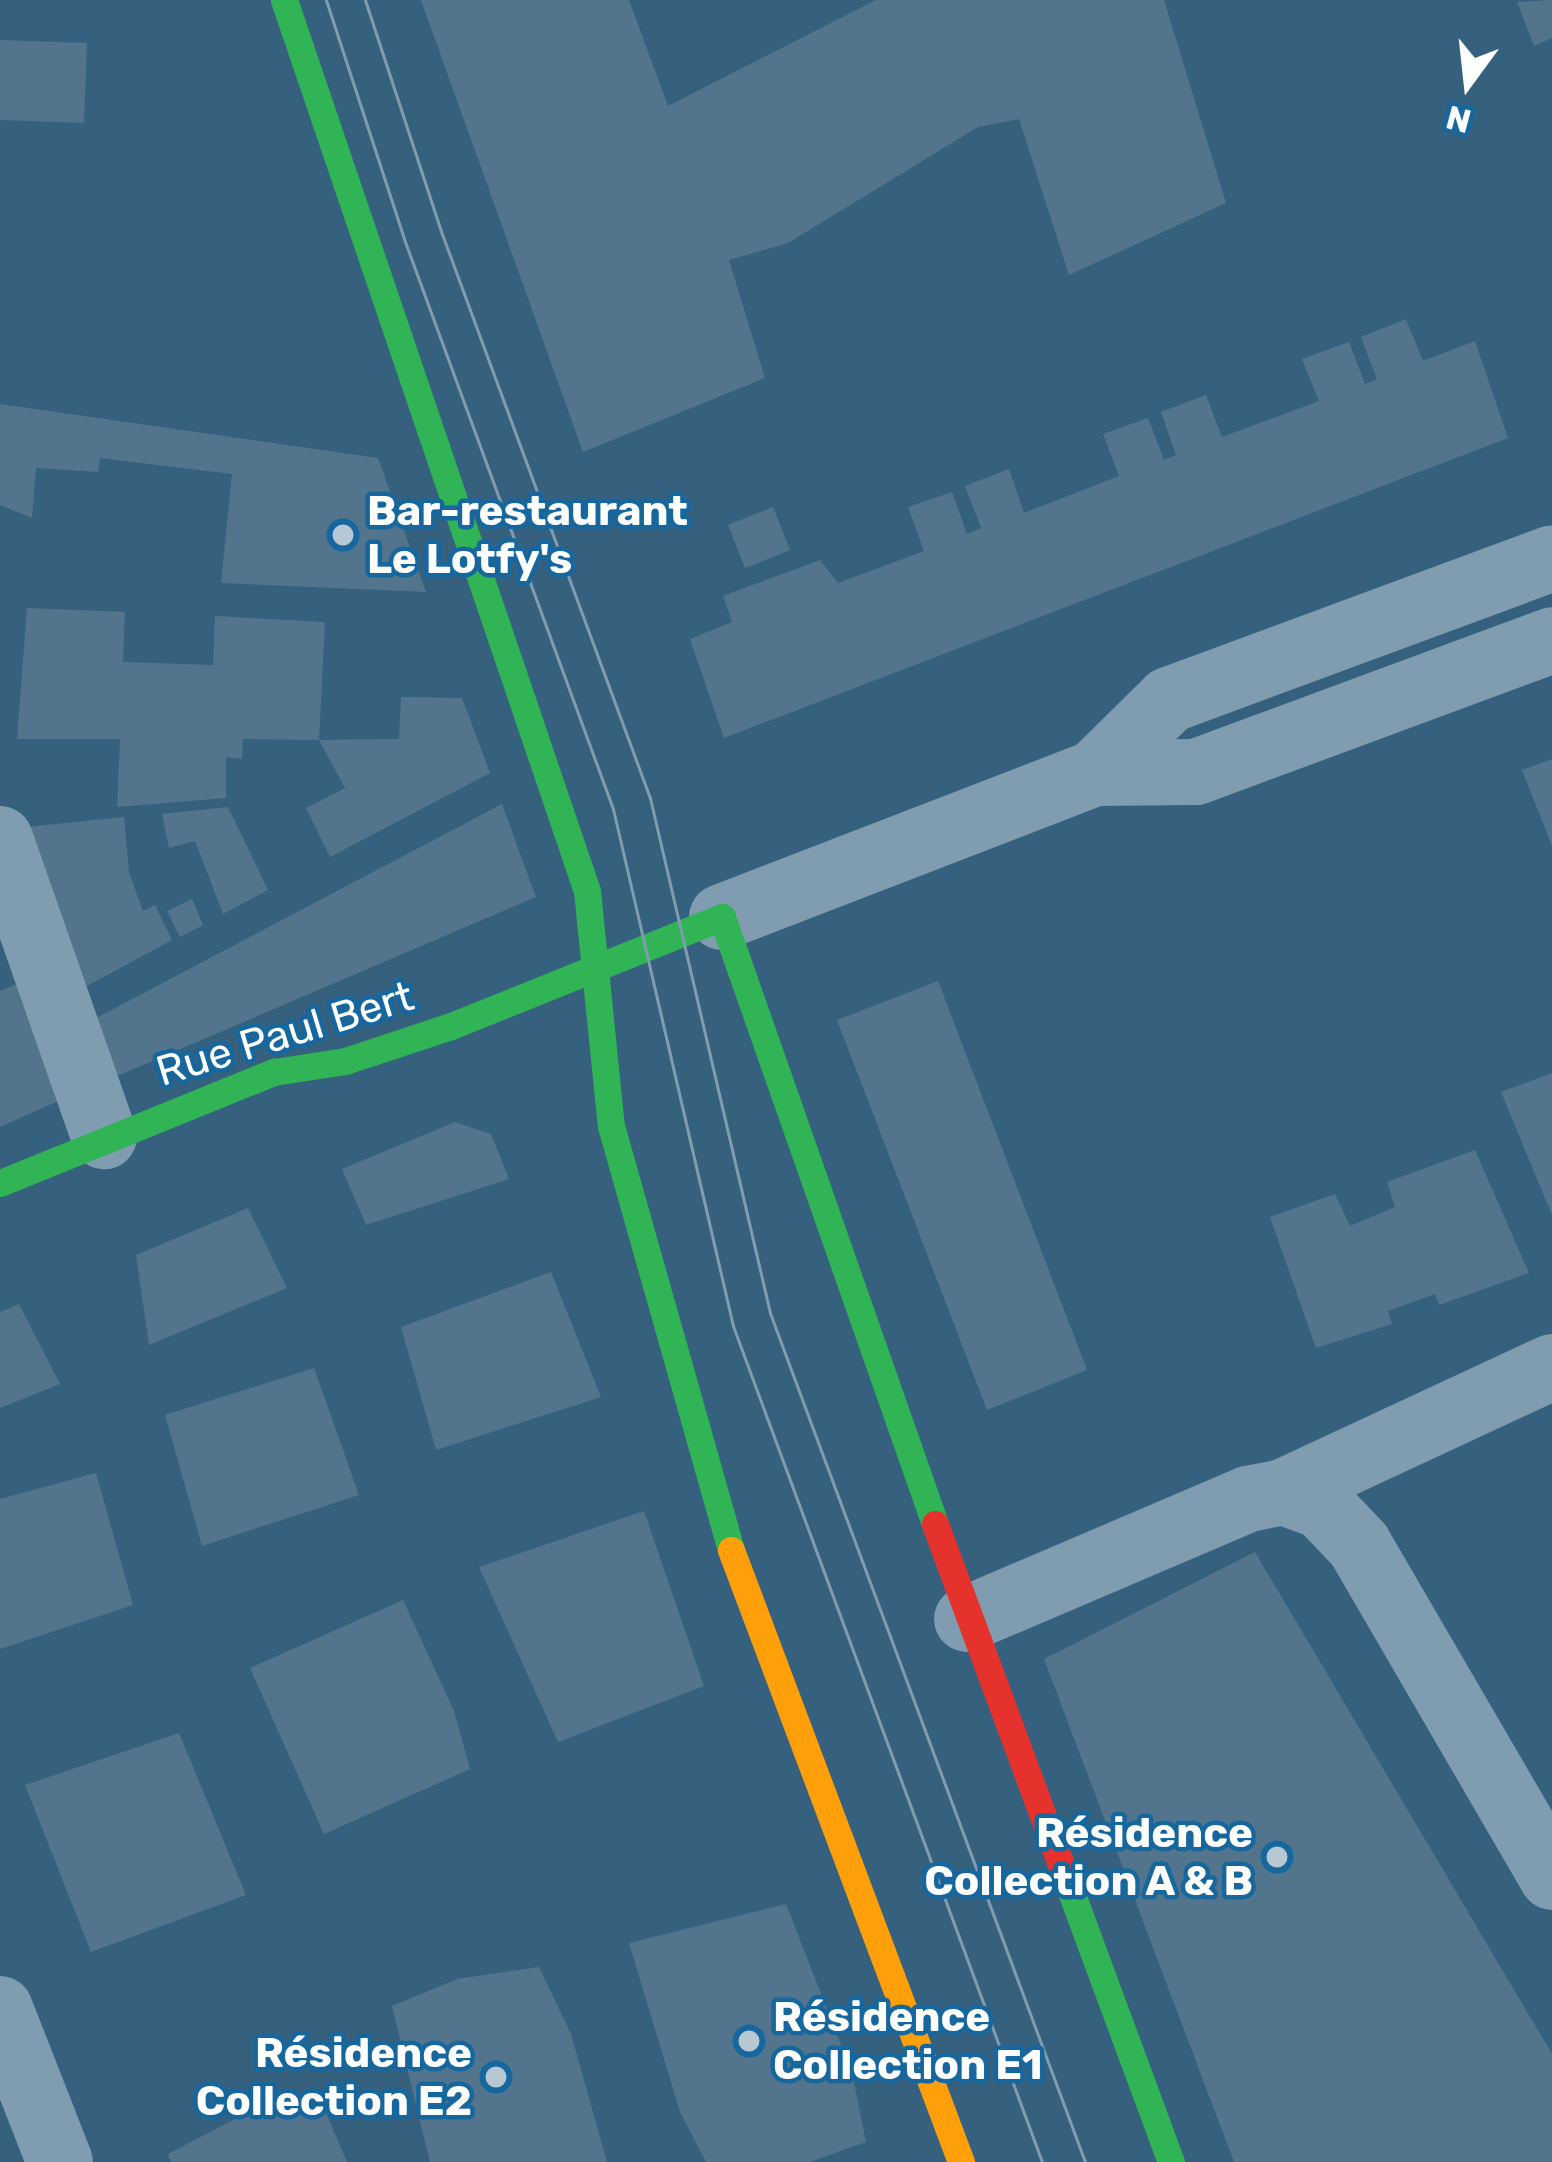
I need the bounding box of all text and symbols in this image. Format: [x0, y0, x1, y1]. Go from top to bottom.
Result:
north arrow [1408, 24, 1528, 144]
text: N [1442, 97, 1475, 141]
place label: Bar-restaurant Le Lotfy's [367, 486, 688, 584]
marker: Bar-restaurant Le Lotfy's [330, 522, 356, 548]
street label: Rue Paul Bert [150, 971, 420, 1097]
place label: Résidence Collection A & B [922, 1808, 1253, 1906]
marker: Résidence Collection A & B [1264, 1844, 1290, 1870]
place label: Résidence Collection E1 [773, 1992, 1043, 2090]
place label: Résidence Collection E2 [196, 2028, 472, 2126]
marker: Résidence Collection E1 [736, 2028, 762, 2054]
marker: Résidence Collection E2 [483, 2064, 509, 2090]

